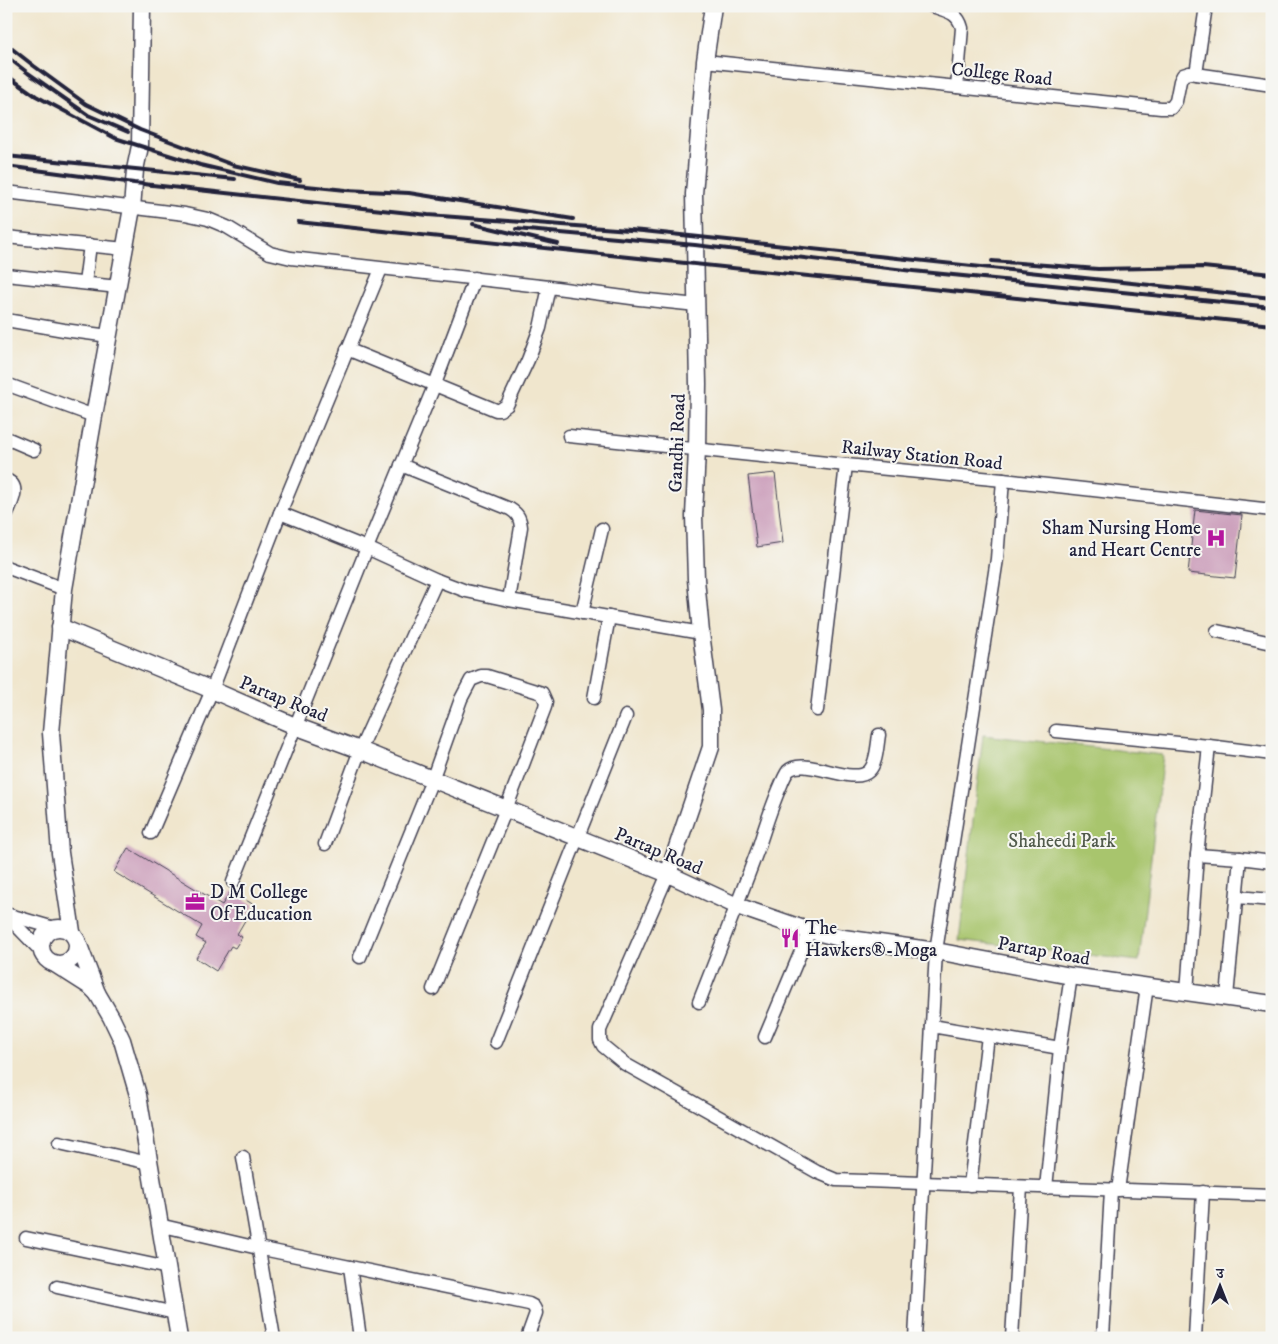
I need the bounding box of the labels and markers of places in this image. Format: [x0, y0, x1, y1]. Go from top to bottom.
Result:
place label: Sham Nursing Home and Heart Centre [1042, 517, 1201, 562]
hospital icon: Sham Nursing Home and Heart Centre [1205, 527, 1227, 549]
place label: D M College Of Education [210, 881, 312, 926]
office icon: D M College Of Education [184, 891, 206, 913]
place label: The Hawkers®-Moga [805, 917, 937, 962]
restaurant icon: The Hawkers®-Moga [779, 927, 801, 949]

